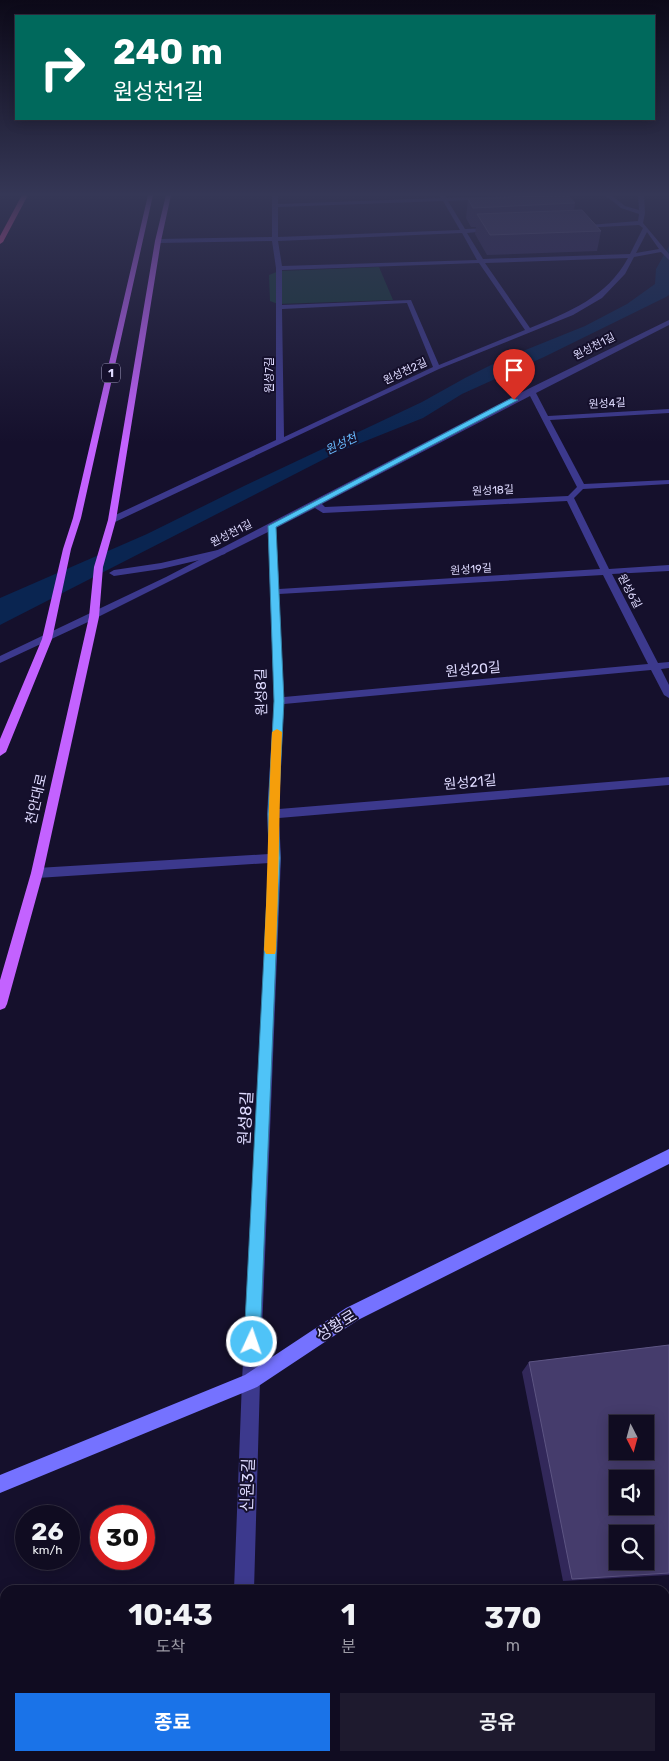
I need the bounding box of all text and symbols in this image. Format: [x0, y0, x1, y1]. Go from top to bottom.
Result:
text: 240 m [113, 31, 223, 73]
icon: right [30, 35, 95, 100]
text: 원성천1길 [113, 78, 203, 105]
street label: 원성천1길 [571, 330, 617, 362]
pin [493, 349, 535, 400]
street label: 원성천2길 [381, 356, 429, 387]
icon: arrive [500, 356, 528, 384]
street label: 원성7길 [263, 357, 276, 393]
road number: 1 [102, 363, 120, 382]
street label: 원성4길 [588, 396, 626, 411]
water label: 원성천 [323, 430, 361, 458]
street label: 원성18길 [472, 483, 514, 498]
street label: 원성천1길 [208, 517, 254, 549]
street label: 원성19길 [450, 562, 492, 577]
street label: 원성6길 [615, 572, 644, 611]
street label: 원성20길 [445, 659, 502, 680]
street label: 원성8길 [253, 668, 270, 716]
street label: 천안대로 [22, 772, 51, 826]
street label: 원성21길 [443, 772, 497, 793]
street label: 원성8길 [235, 1090, 256, 1146]
street label: 성황로 [313, 1306, 360, 1345]
position arrow [225, 1315, 277, 1367]
north arrow [609, 1415, 654, 1460]
map controls [609, 1415, 654, 1570]
street label: 신원3길 [237, 1458, 258, 1512]
button: sound [609, 1470, 654, 1515]
speed limit sign: 30 [90, 1505, 155, 1570]
text: 26 [31, 1517, 64, 1546]
button: search [609, 1525, 654, 1570]
text: km/h [33, 1543, 62, 1557]
text: 10:43 [128, 1597, 213, 1633]
text: 1 [341, 1597, 356, 1633]
text: 370 [484, 1600, 542, 1636]
text: m [506, 1636, 520, 1655]
text: 도착 [156, 1637, 185, 1656]
text: 분 [341, 1637, 356, 1656]
button: 종료 [15, 1693, 330, 1751]
button: 공유 [340, 1693, 655, 1751]

